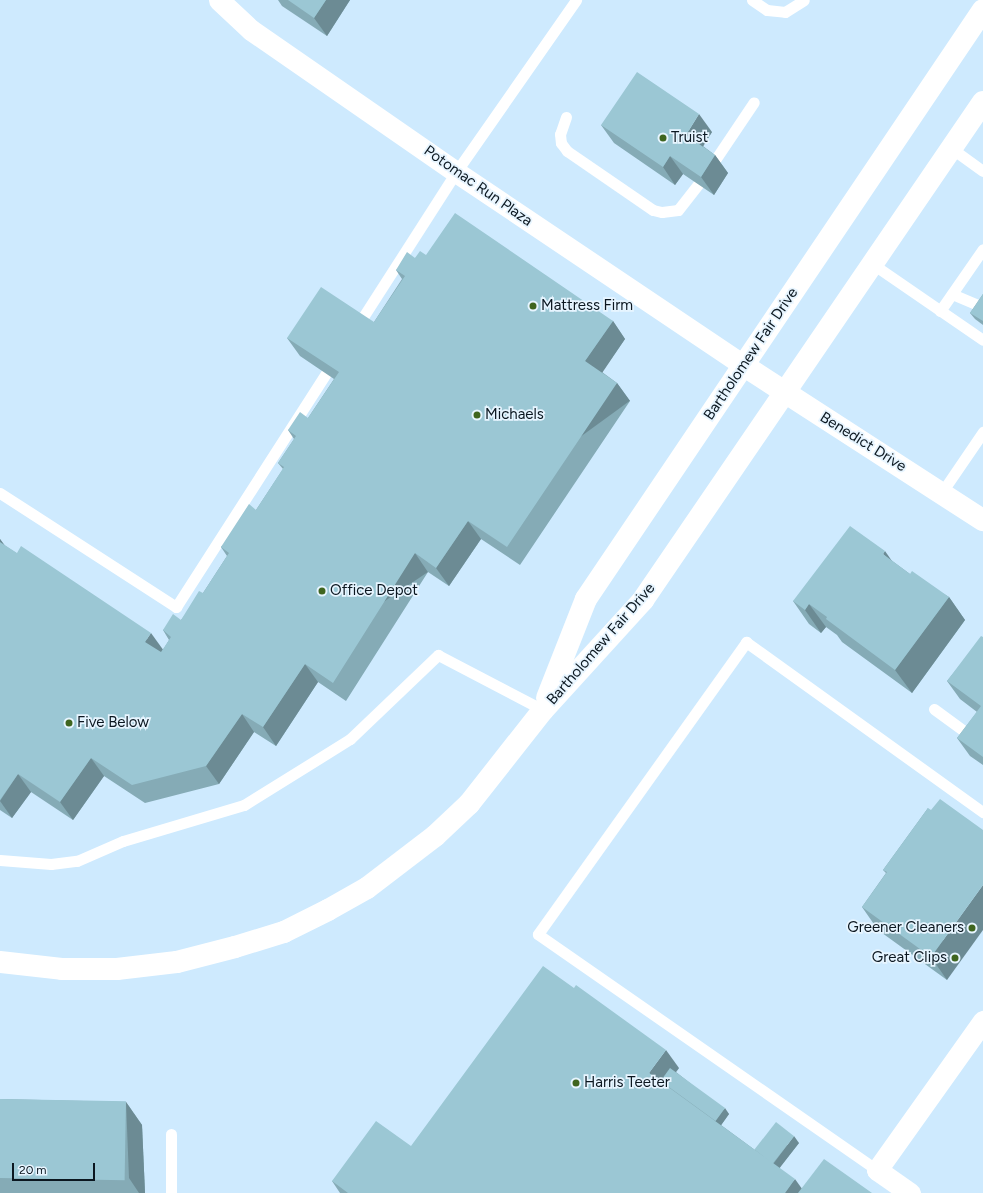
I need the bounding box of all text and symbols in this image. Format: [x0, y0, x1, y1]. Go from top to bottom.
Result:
place label: Truist [671, 129, 708, 147]
marker: Truist [658, 133, 668, 143]
street label: Potomac Run Plaza [420, 142, 536, 230]
street label: Bartholomew Fair Drive [700, 285, 802, 423]
place label: Mattress Firm [541, 297, 633, 315]
marker: Mattress Firm [528, 301, 538, 311]
place label: Michaels [485, 406, 544, 424]
street label: Benedict Drive [817, 408, 909, 476]
marker: Michaels [472, 410, 482, 420]
street label: Bartholomew Fair Drive [543, 579, 659, 709]
place label: Office Depot [330, 582, 418, 600]
marker: Office Depot [317, 586, 327, 596]
place label: Five Below [77, 714, 149, 732]
marker: Five Below [64, 718, 74, 728]
place label: Greener Cleaners [847, 919, 964, 937]
marker: Greener Cleaners [967, 923, 977, 933]
place label: Great Clips [872, 949, 947, 967]
marker: Great Clips [950, 953, 960, 963]
place label: Harris Teeter [584, 1074, 670, 1092]
marker: Harris Teeter [571, 1078, 581, 1088]
scale bar [14, 1155, 97, 1181]
text: 20 m [19, 1163, 47, 1177]

